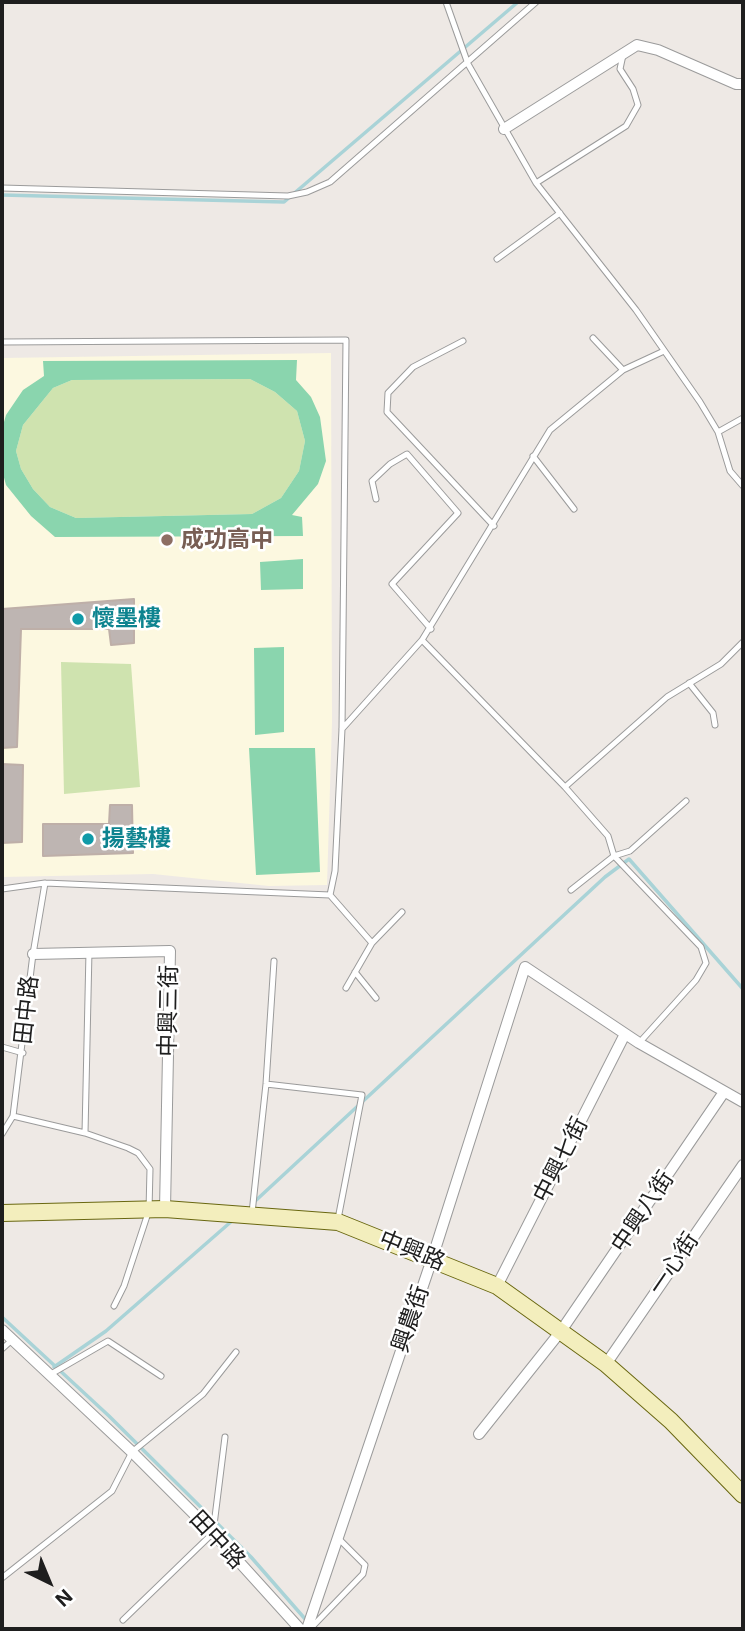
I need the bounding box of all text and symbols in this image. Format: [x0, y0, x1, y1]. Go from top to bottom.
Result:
place label: 成功高中 [181, 526, 273, 554]
marker: 成功高中 [159, 532, 175, 548]
place label: 懷墨樓 [92, 605, 161, 633]
marker: 懷墨樓 [70, 611, 86, 627]
place label: 揚藝樓 [102, 825, 171, 853]
marker: 揚藝樓 [80, 831, 96, 847]
street label: 中興三街 [154, 965, 184, 1057]
street label: 田中路 [10, 974, 44, 1046]
street label: 中興七街 [528, 1113, 594, 1207]
street label: 中興八街 [606, 1166, 680, 1258]
street label: 中興路 [375, 1225, 449, 1277]
street label: 一心街 [643, 1228, 705, 1300]
street label: 興農街 [387, 1282, 435, 1356]
street label: 田中路 [183, 1505, 251, 1575]
north arrow [14, 1547, 84, 1617]
text: N [51, 1584, 77, 1611]

